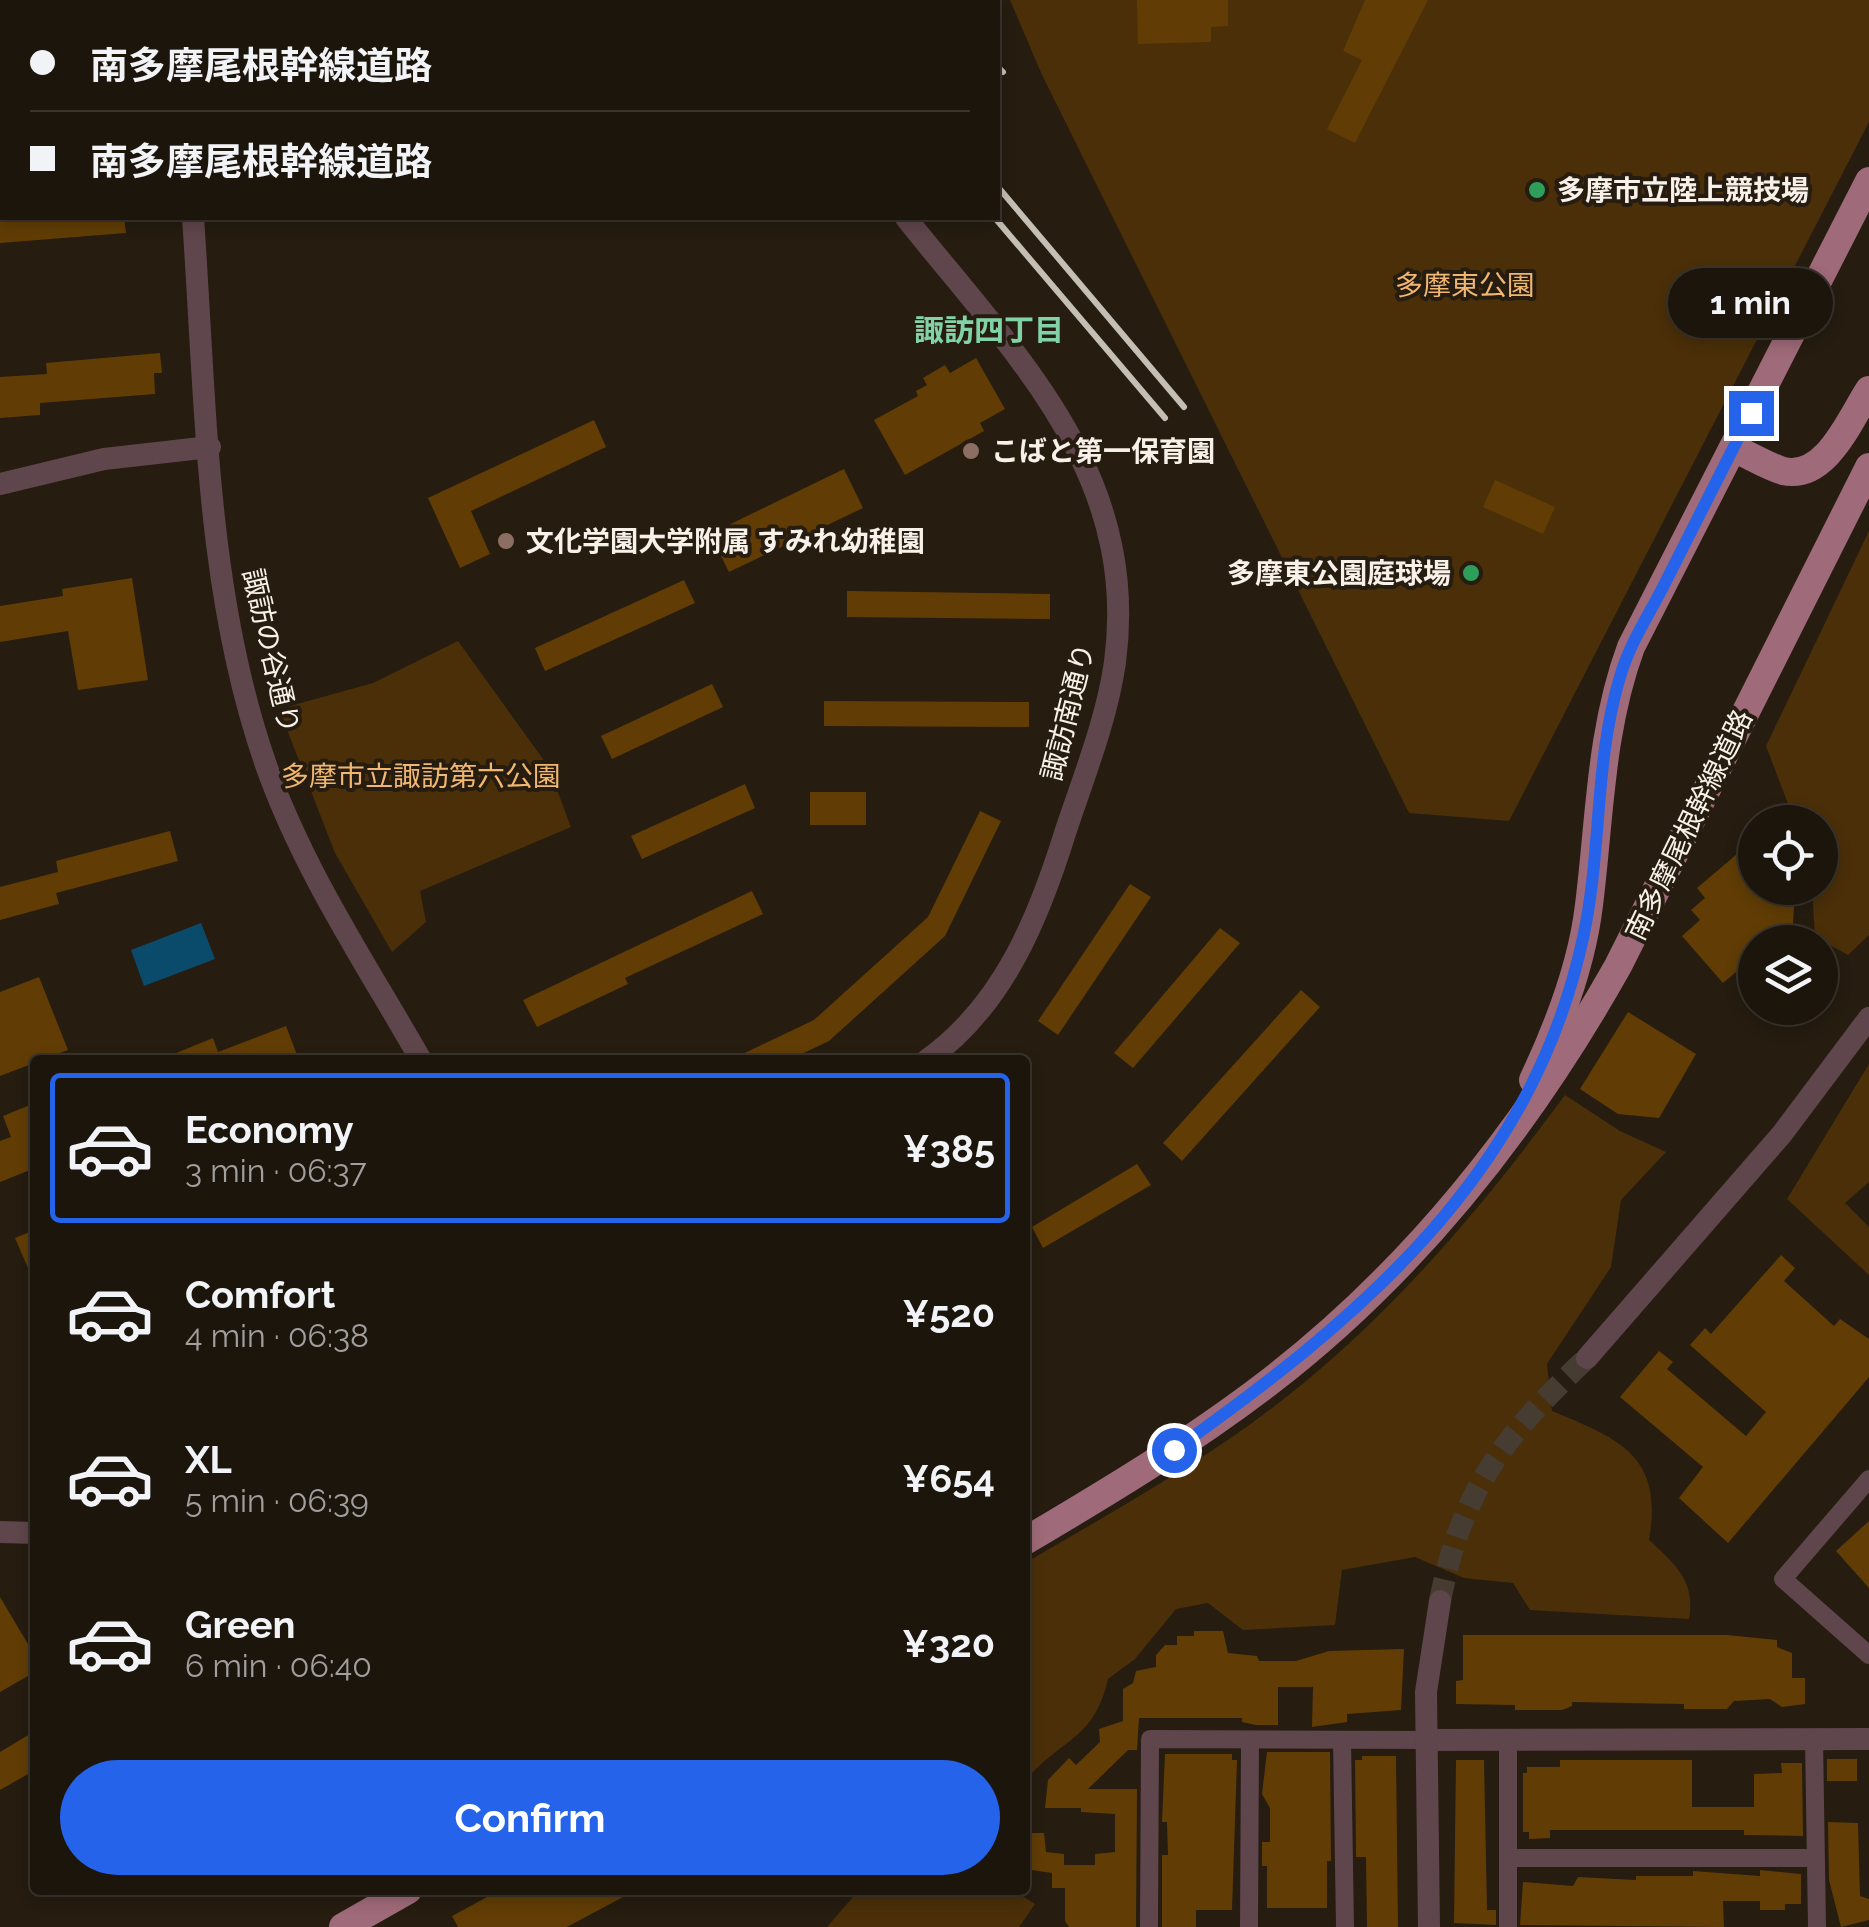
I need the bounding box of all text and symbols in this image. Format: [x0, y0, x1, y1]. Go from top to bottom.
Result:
text: 南多摩尾根幹線道路 [90, 43, 432, 88]
text: 南多摩尾根幹線道路 [90, 139, 432, 184]
place label: 多摩市立陸上競技場 [1557, 174, 1809, 207]
marker: 多摩市立陸上競技場 [1526, 179, 1548, 201]
callout: 1 min [1668, 268, 1834, 338]
park label: 多摩東公園 [1395, 269, 1535, 302]
text: 1 min [1710, 284, 1791, 321]
district label: 諏訪四丁目 [914, 313, 1064, 348]
route end [1729, 391, 1774, 436]
place label: こばと第一保育園 [991, 435, 1215, 468]
marker: こばと第一保育園 [960, 440, 982, 462]
place label: 文化学園大学附属 すみれ幼稚園 [526, 525, 925, 558]
marker: 文化学園大学附属 すみれ幼稚園 [495, 530, 517, 552]
place label: 多摩東公園庭球場 [1227, 557, 1451, 590]
marker: 多摩東公園庭球場 [1460, 562, 1482, 584]
street label: 諏訪の谷通り [236, 565, 306, 737]
street label: 諏訪南通り [1035, 640, 1101, 784]
street label: 南多摩尾根幹線道路 [1619, 705, 1759, 945]
park label: 多摩市立諏訪第六公園 [281, 760, 561, 793]
map controls [1738, 805, 1838, 1025]
button: locate [1738, 805, 1838, 905]
button: layers [1738, 925, 1838, 1025]
icon: car [65, 1103, 155, 1193]
text: Economy [185, 1107, 354, 1152]
text: ¥385 [903, 1126, 995, 1171]
text: 3 min · 06:37 [185, 1152, 367, 1189]
icon: car [65, 1268, 155, 1358]
text: Comfort [185, 1272, 335, 1317]
text: ¥520 [902, 1291, 995, 1336]
text: 4 min · 06:38 [185, 1317, 369, 1354]
route start [1152, 1428, 1197, 1473]
icon: car [65, 1433, 155, 1523]
text: XL [185, 1437, 232, 1482]
text: ¥654 [902, 1456, 995, 1501]
text: 5 min · 06:39 [185, 1482, 369, 1519]
icon: car [65, 1598, 155, 1688]
text: Green [185, 1602, 295, 1647]
text: ¥320 [902, 1621, 995, 1666]
text: 6 min · 06:40 [185, 1647, 372, 1684]
button: Confirm [60, 1760, 1000, 1875]

